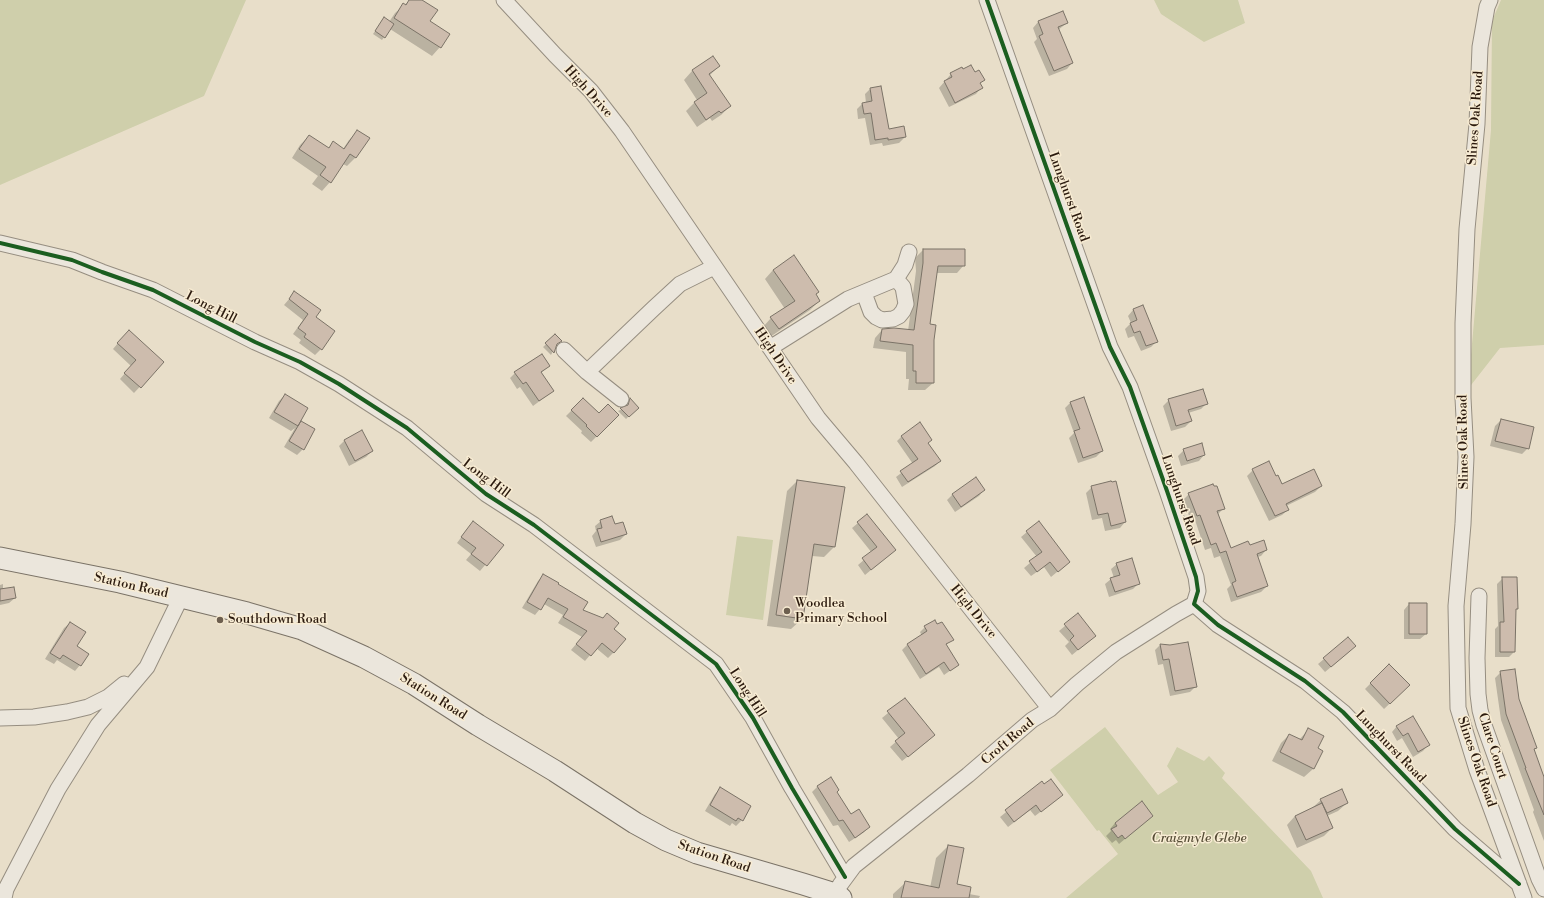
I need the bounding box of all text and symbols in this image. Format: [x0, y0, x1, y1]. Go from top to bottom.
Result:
street label: High Drive [560, 63, 616, 121]
street label: Slines Oak Road [1465, 70, 1487, 166]
street label: Lunghurst Road [1045, 150, 1091, 244]
street label: Long Hill [183, 288, 239, 328]
street label: High Drive [750, 325, 800, 387]
street label: Slines Oak Road [1455, 395, 1473, 489]
street label: Lunghurst Road [1157, 453, 1203, 547]
street label: Long Hill [459, 456, 513, 502]
street label: Station Road [92, 570, 170, 602]
street label: High Drive [946, 582, 1000, 642]
place label: Woodlea Primary School [795, 596, 887, 627]
marker: Woodlea Primary School [782, 606, 792, 616]
place label: Southdown Road [228, 612, 327, 628]
marker: Southdown Road [215, 615, 225, 625]
street label: Long Hill [725, 665, 769, 721]
street label: Station Road [397, 670, 469, 724]
street label: Lunghurst Road [1352, 708, 1428, 786]
street label: Clare Court [1474, 711, 1510, 781]
street label: Croft Road [978, 715, 1038, 769]
street label: Slines Oak Road [1453, 715, 1499, 809]
park label: Craigmyle Glebe [1151, 831, 1247, 847]
street label: Station Road [676, 837, 752, 877]

